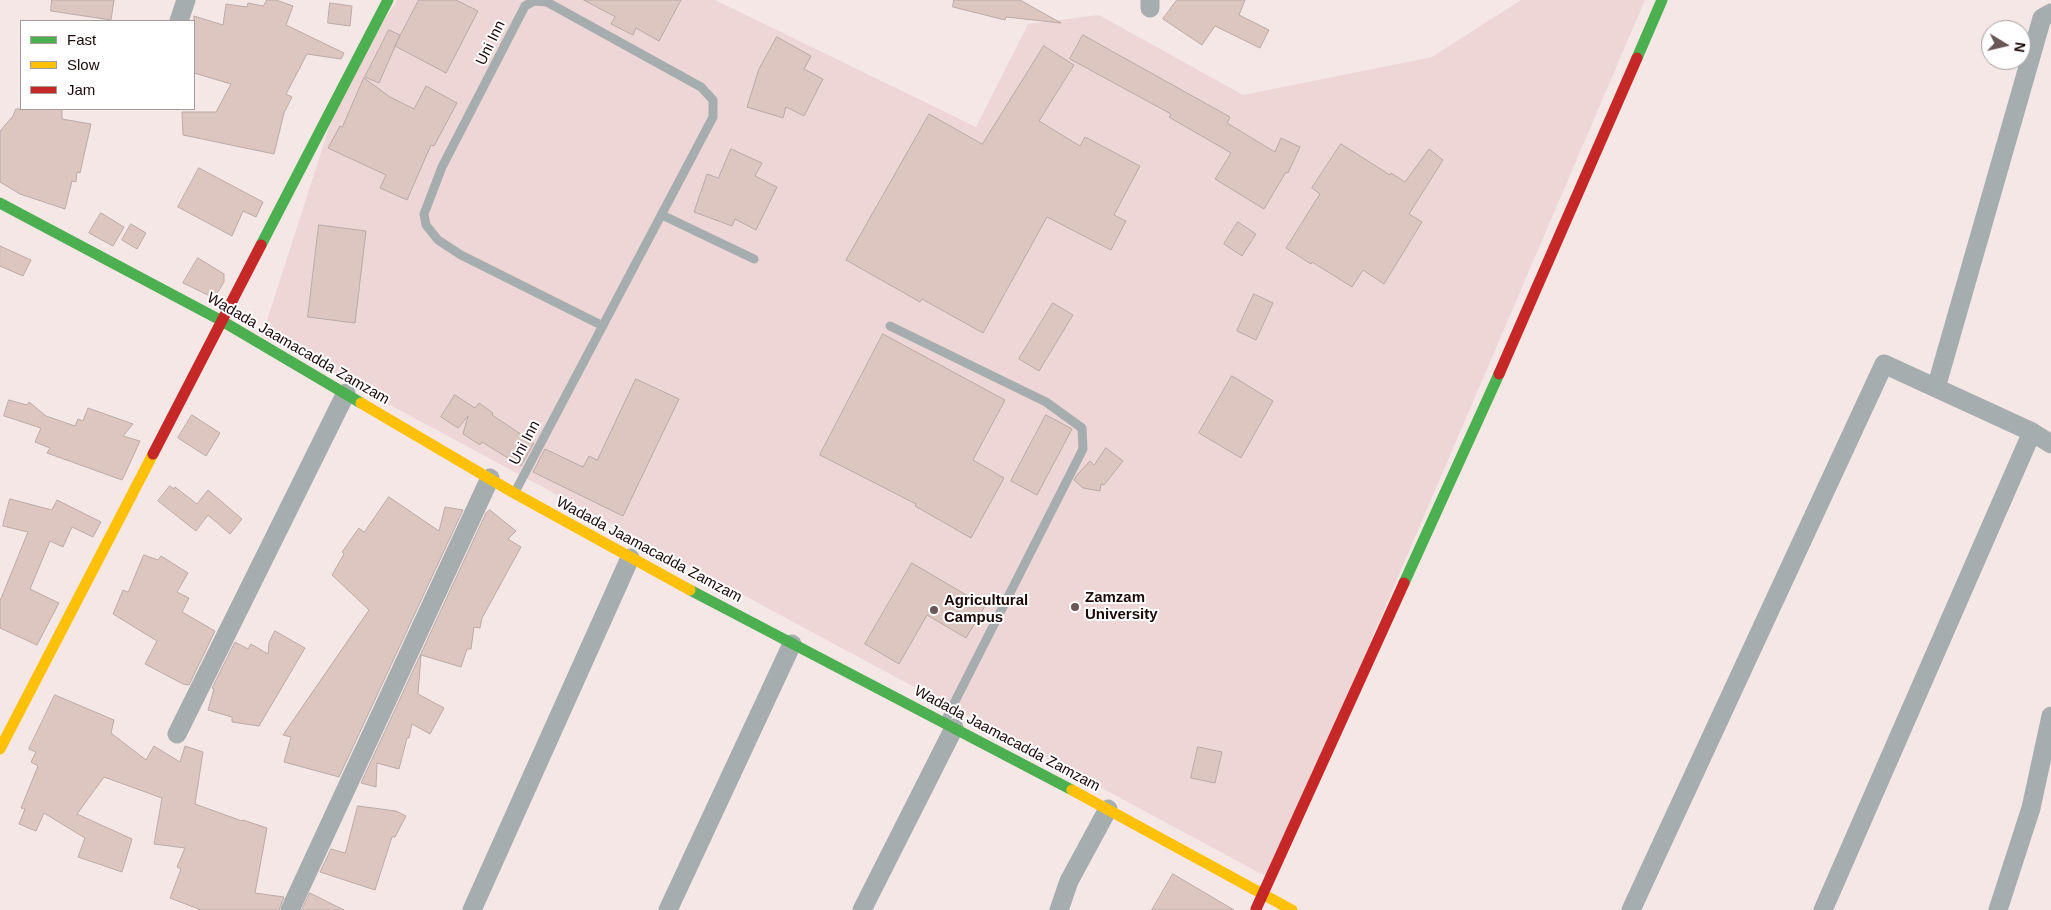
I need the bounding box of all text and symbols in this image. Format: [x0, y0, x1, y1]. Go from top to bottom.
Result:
street label: Uni Inn [472, 18, 510, 68]
legend [20, 20, 195, 110]
north arrow [1981, 20, 2031, 70]
text: Fast [67, 31, 96, 48]
text: N [2011, 41, 2029, 53]
text: Slow [67, 56, 100, 73]
text: Jam [67, 81, 95, 98]
street label: Wadada Jaamacadda Zamzam [203, 289, 393, 409]
street label: Uni Inn [506, 418, 544, 468]
street label: Wadada Jaamacadda Zamzam [553, 493, 745, 607]
place label: Zamzam University [1085, 589, 1158, 624]
place label: Agricultural Campus [944, 592, 1028, 627]
marker: Zamzam University [1069, 601, 1081, 613]
marker: Agricultural Campus [928, 604, 940, 616]
street label: Wadada Jaamacadda Zamzam [911, 682, 1103, 796]

